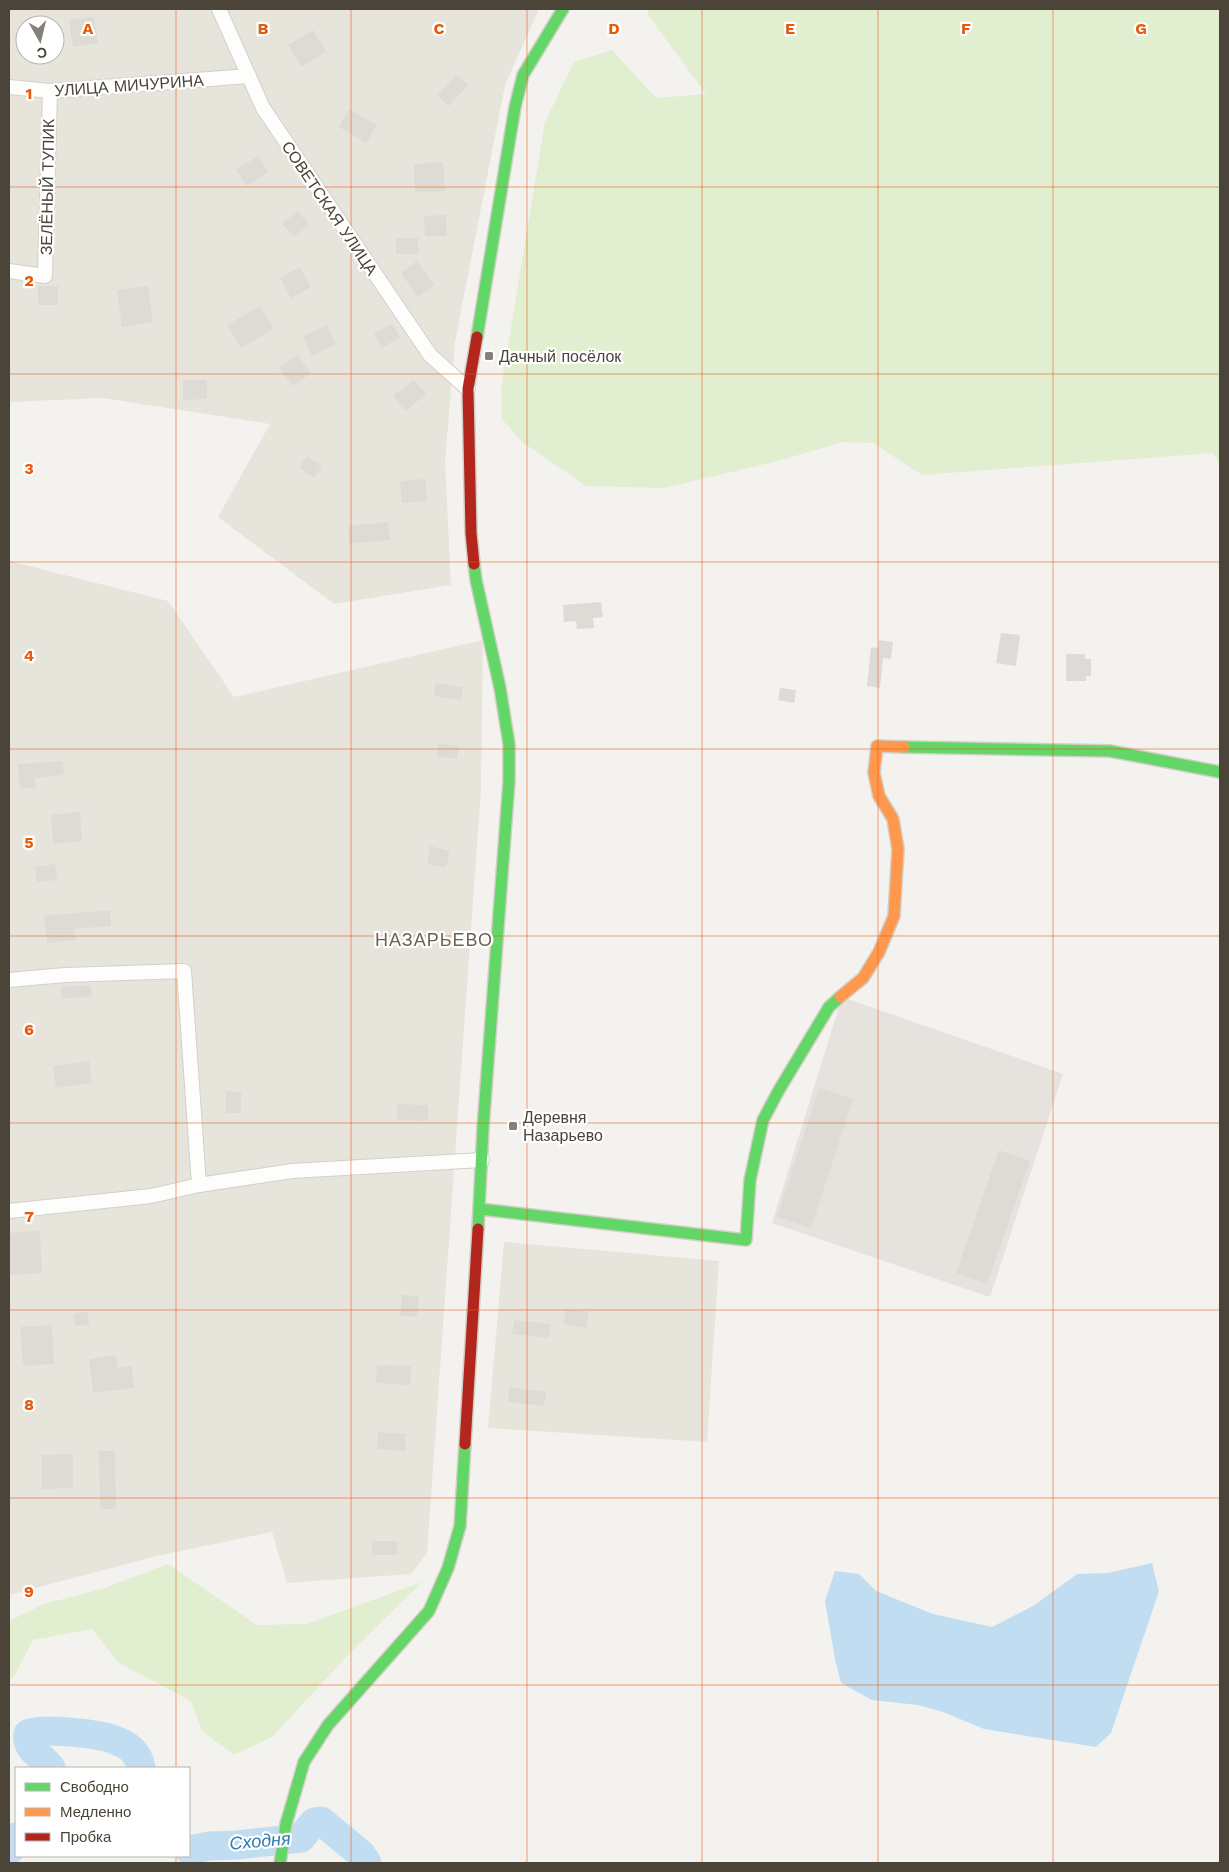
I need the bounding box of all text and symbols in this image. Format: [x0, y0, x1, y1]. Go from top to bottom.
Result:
north arrow [15, 15, 65, 65]
text: A [83, 19, 94, 38]
text: B [258, 19, 269, 38]
text: C [434, 19, 445, 38]
text: D [608, 19, 620, 38]
text: E [785, 19, 795, 38]
text: F [961, 19, 971, 38]
text: G [1135, 19, 1147, 38]
text: С [36, 44, 48, 62]
street label: УЛИЦА МИЧУРИНА [54, 71, 205, 100]
text: 1 [26, 84, 32, 103]
street label: ЗЕЛЁНЫЙ ТУПИК [37, 118, 58, 255]
street label: СОВЕТСКАЯ УЛИЦА [278, 138, 382, 279]
text: 2 [24, 271, 34, 290]
place label: Дачный посёлок [499, 347, 622, 366]
marker: Дачный посёлок [483, 350, 495, 362]
text: 3 [24, 459, 34, 478]
text: 4 [24, 646, 34, 665]
text: 5 [24, 833, 34, 852]
district label: НАЗАРЬЕВО [375, 929, 493, 950]
text: 6 [24, 1020, 34, 1039]
place label: Деревня Назарьево [523, 1108, 603, 1145]
marker: Деревня Назарьево [507, 1120, 519, 1132]
text: 7 [24, 1207, 34, 1226]
text: 8 [24, 1395, 34, 1414]
text: 9 [24, 1582, 34, 1601]
legend [15, 1767, 190, 1857]
text: Свободно [60, 1778, 129, 1796]
text: Медленно [60, 1803, 131, 1821]
water label: Сходня [229, 1827, 292, 1854]
text: Пробка [60, 1828, 112, 1846]

